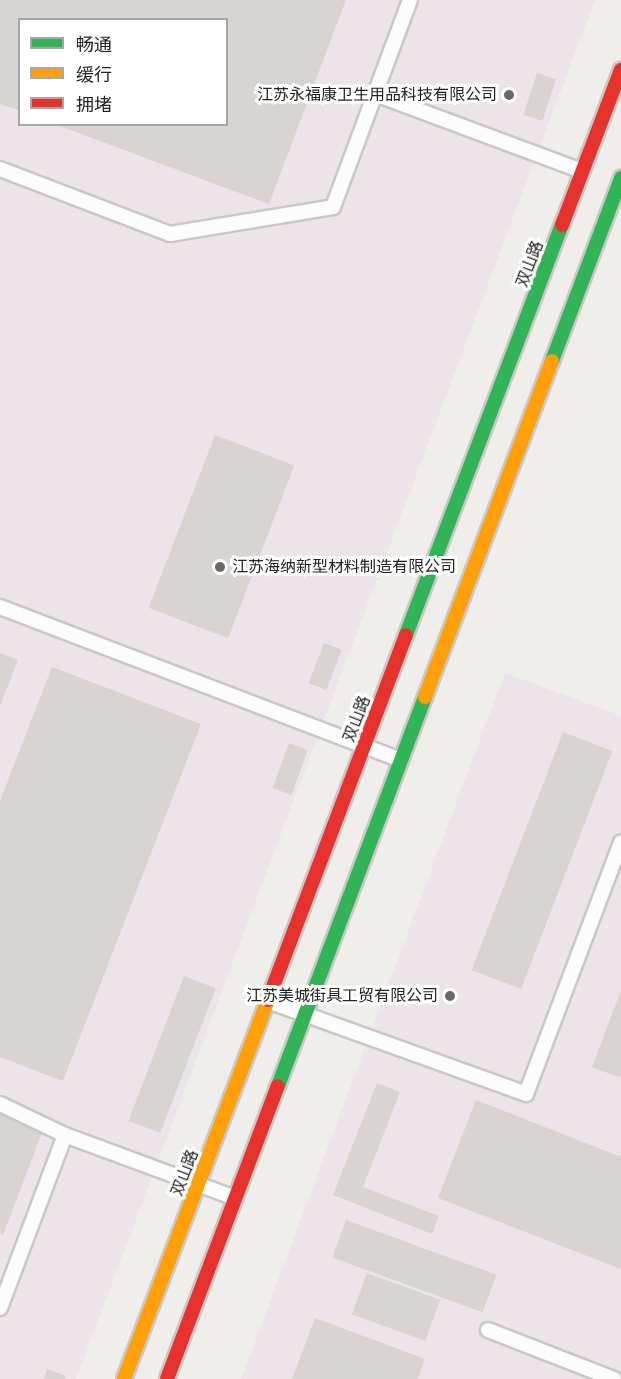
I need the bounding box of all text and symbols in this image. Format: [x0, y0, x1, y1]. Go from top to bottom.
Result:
legend [18, 18, 228, 126]
text: 畅通 [76, 34, 112, 55]
text: 缓行 [76, 64, 112, 85]
place label: 江苏永福康卫生用品科技有限公司 [257, 85, 497, 105]
marker: 江苏永福康卫生用品科技有限公司 [502, 88, 516, 102]
text: 拥堵 [76, 94, 112, 115]
street label: 双山路 [512, 238, 548, 290]
place label: 江苏海纳新型材料制造有限公司 [232, 557, 456, 577]
marker: 江苏海纳新型材料制造有限公司 [213, 560, 227, 574]
street label: 双山路 [339, 693, 375, 745]
place label: 江苏美城街具工贸有限公司 [246, 986, 438, 1006]
marker: 江苏美城街具工贸有限公司 [443, 989, 457, 1003]
street label: 双山路 [167, 1147, 203, 1199]

